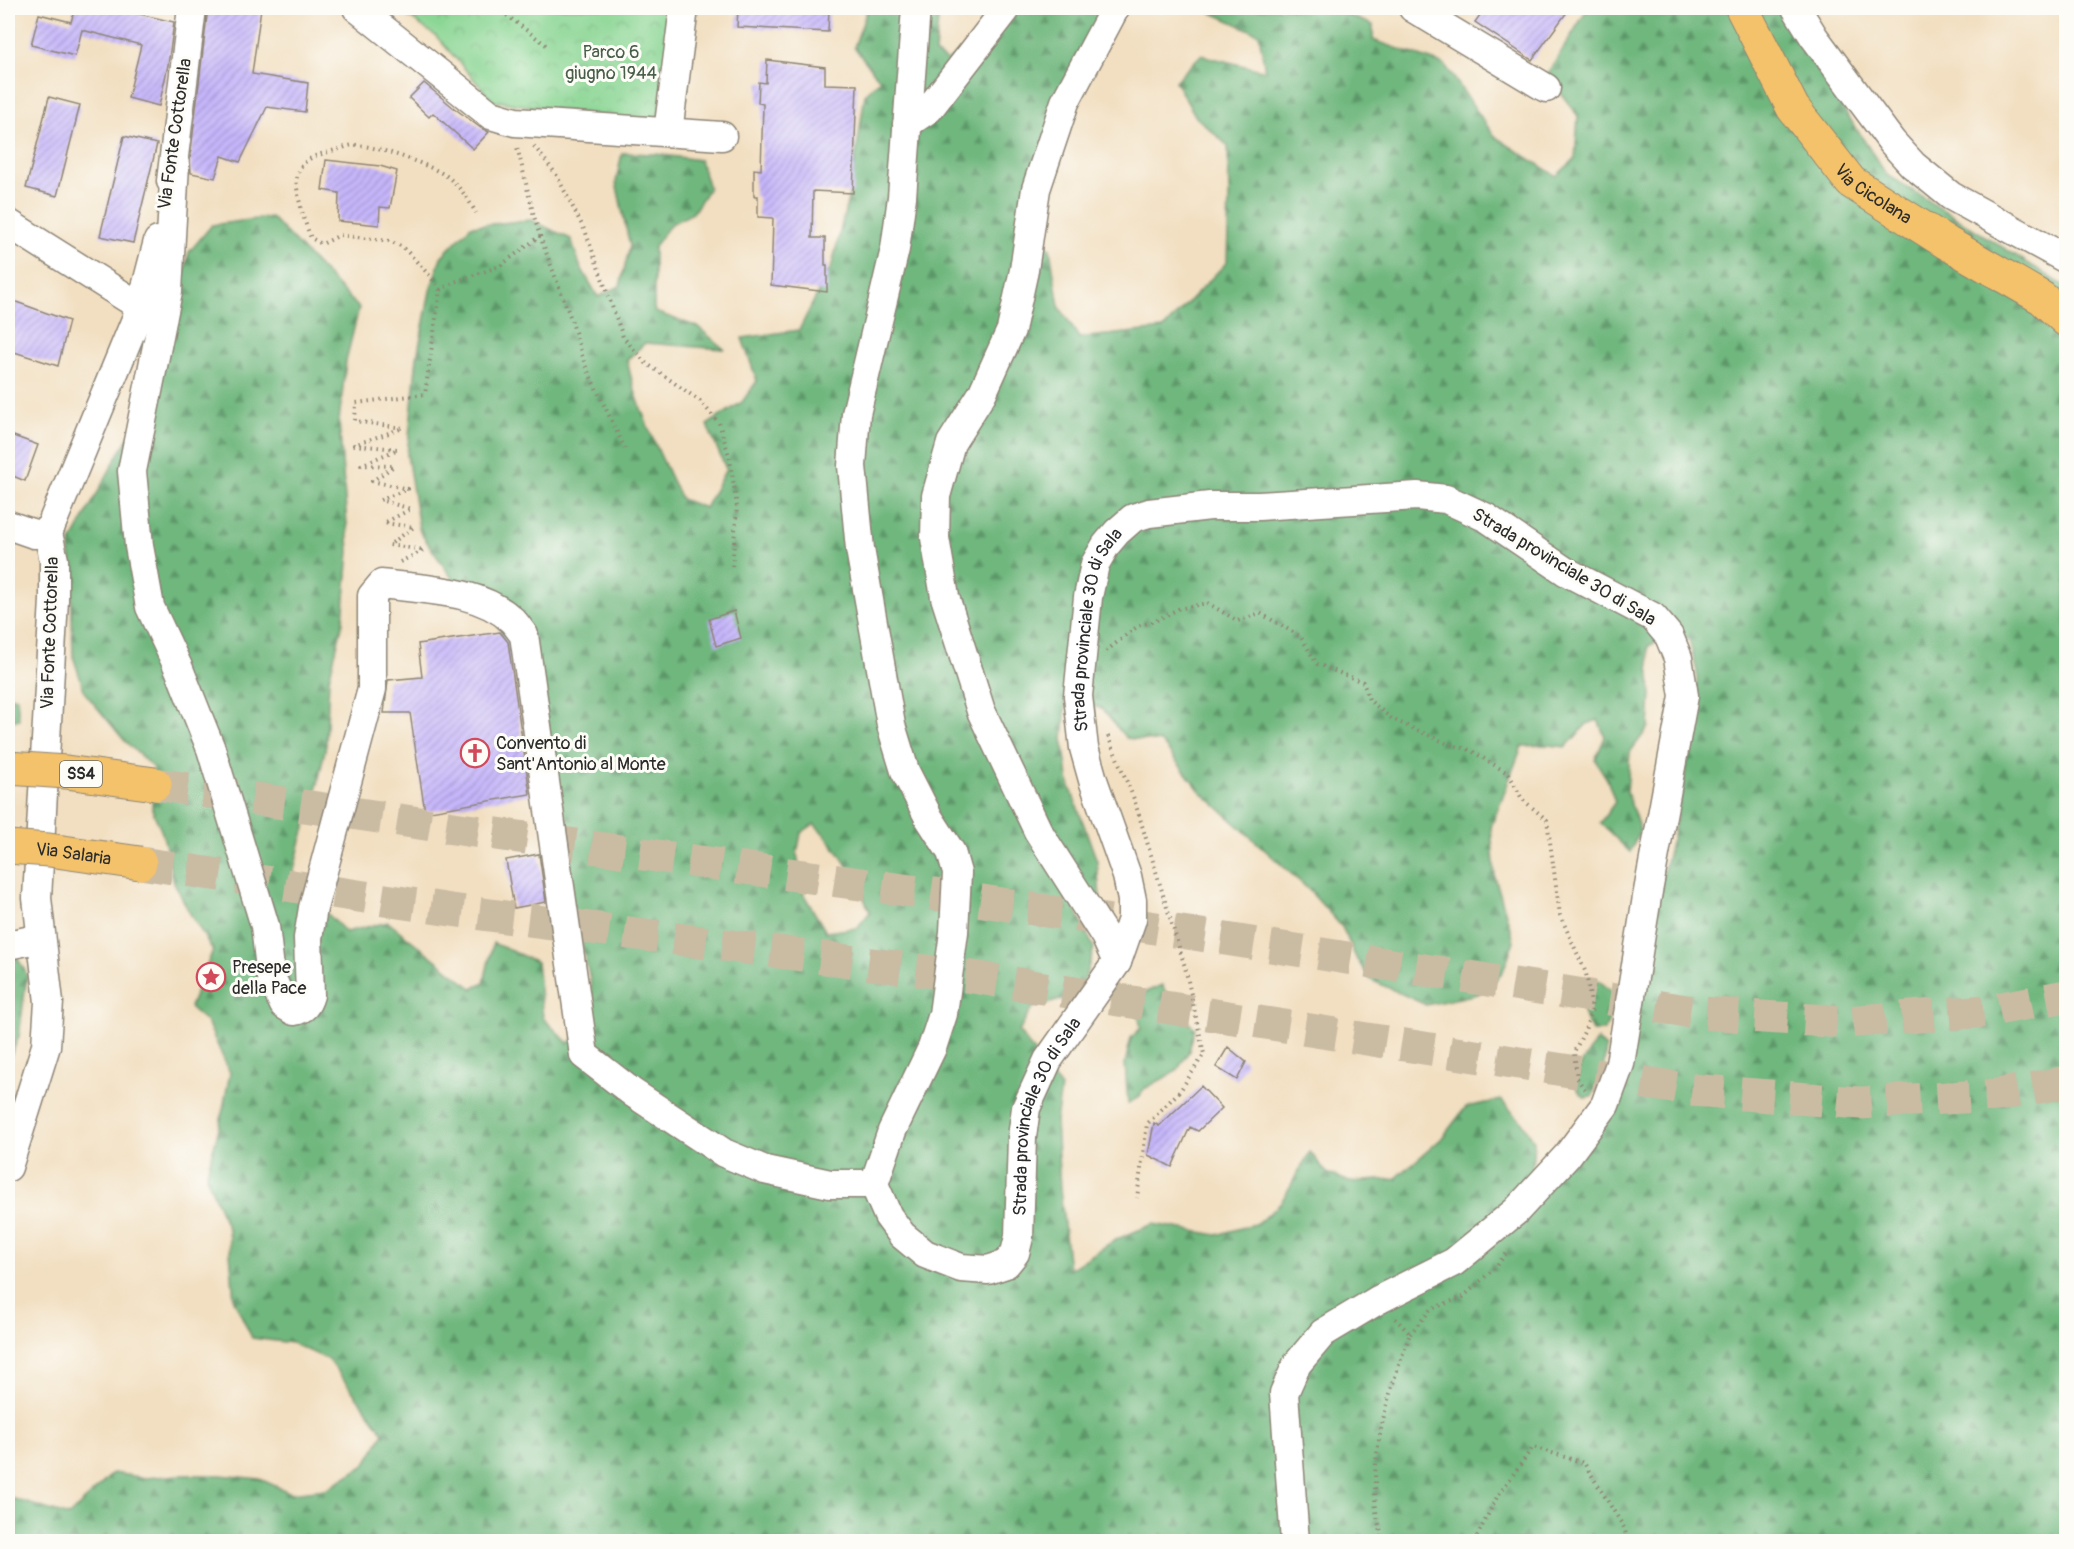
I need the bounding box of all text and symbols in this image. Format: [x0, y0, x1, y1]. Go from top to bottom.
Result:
park label: Parco 6 giugno 1944 [565, 41, 657, 85]
street label: Via Fonte Cottorella [153, 57, 197, 211]
street label: Via Cicolana [1829, 159, 1916, 229]
street label: Strada provinciale 30 di Sala [1468, 503, 1660, 631]
street label: Strada provinciale 30 di Sala [1066, 523, 1127, 733]
street label: Via Fonte Cottorella [36, 556, 64, 710]
place label: Convento di Sant'Antonio al Monte [496, 732, 666, 776]
church icon: Convento di Sant'Antonio al Monte [459, 737, 491, 769]
road number: SS4 [60, 761, 102, 787]
street label: Via Salaria [35, 838, 113, 870]
place label: Presepe della Pace [232, 956, 306, 1000]
place icon: Presepe della Pace [195, 961, 227, 993]
street label: Strada provinciale 30 di Sala [1008, 1013, 1086, 1216]

